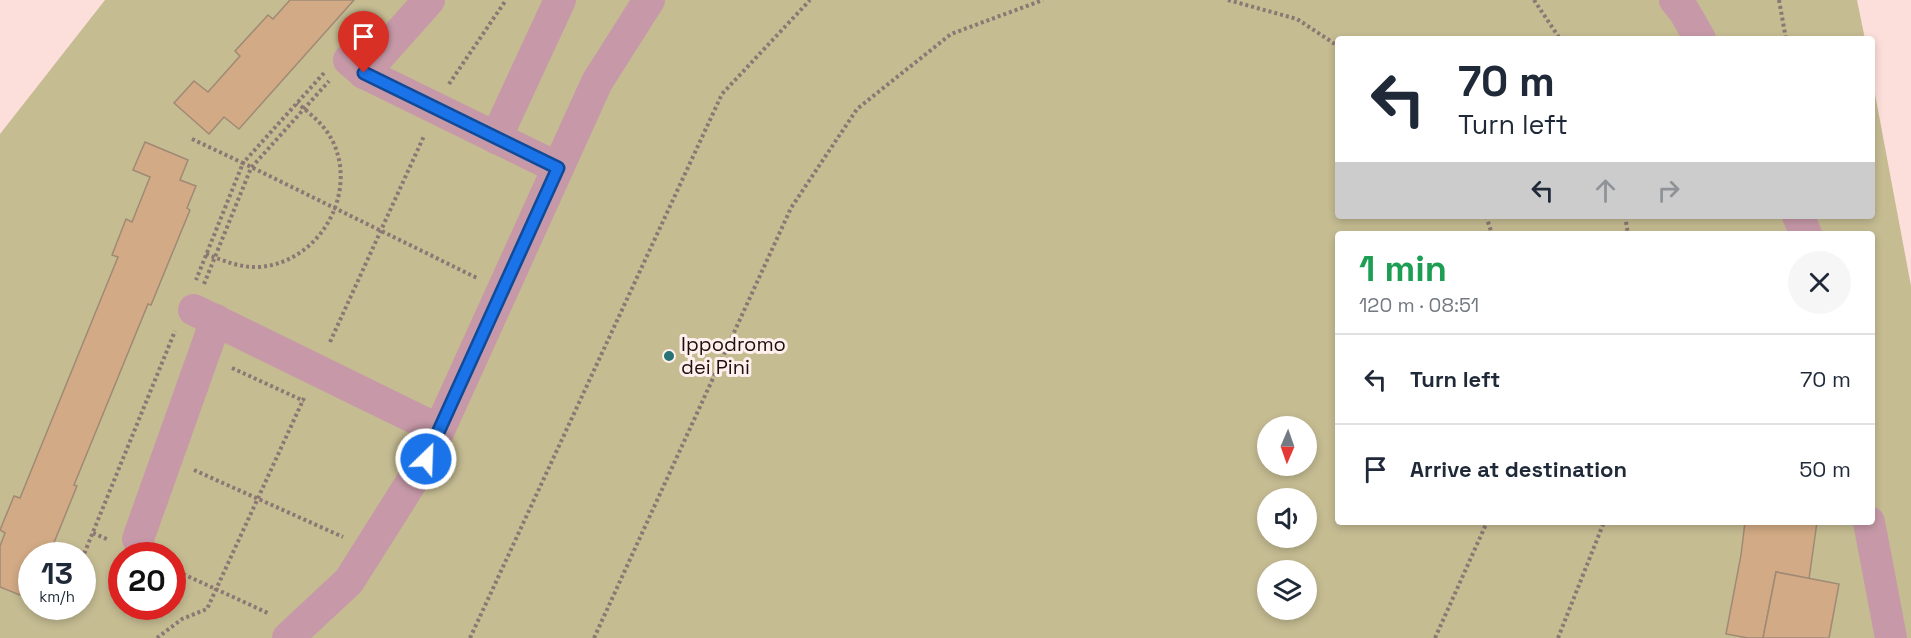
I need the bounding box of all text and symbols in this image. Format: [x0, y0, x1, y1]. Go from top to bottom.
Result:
pin [338, 11, 389, 73]
icon: arrive [347, 20, 380, 53]
text: 70 m [1458, 55, 1555, 108]
icon: left [1359, 60, 1437, 138]
text: Turn left [1458, 107, 1568, 142]
icon: left [1526, 174, 1559, 207]
icon: ahead [1589, 174, 1622, 207]
icon: right [1652, 174, 1685, 207]
text: 1 min [1359, 246, 1447, 292]
button: close [1788, 251, 1851, 314]
text: 120 m · 08:51 [1359, 292, 1479, 318]
place label: Ippodromo dei Pini [681, 331, 786, 380]
marker: Ippodromo dei Pini [662, 349, 676, 363]
icon: left [1359, 363, 1392, 396]
text: Turn left [1410, 365, 1500, 393]
text: 70 m [1800, 365, 1851, 393]
north arrow [1257, 416, 1317, 476]
map controls [1257, 416, 1317, 620]
position arrow [394, 427, 458, 491]
icon: arrive [1359, 453, 1392, 486]
text: Arrive at destination [1410, 455, 1627, 483]
text: 50 m [1799, 455, 1851, 483]
button: sound [1257, 488, 1317, 548]
speed limit sign: 20 [108, 542, 186, 620]
text: 13 [41, 554, 73, 593]
button: layers [1257, 560, 1317, 620]
text: km/h [39, 587, 75, 606]

